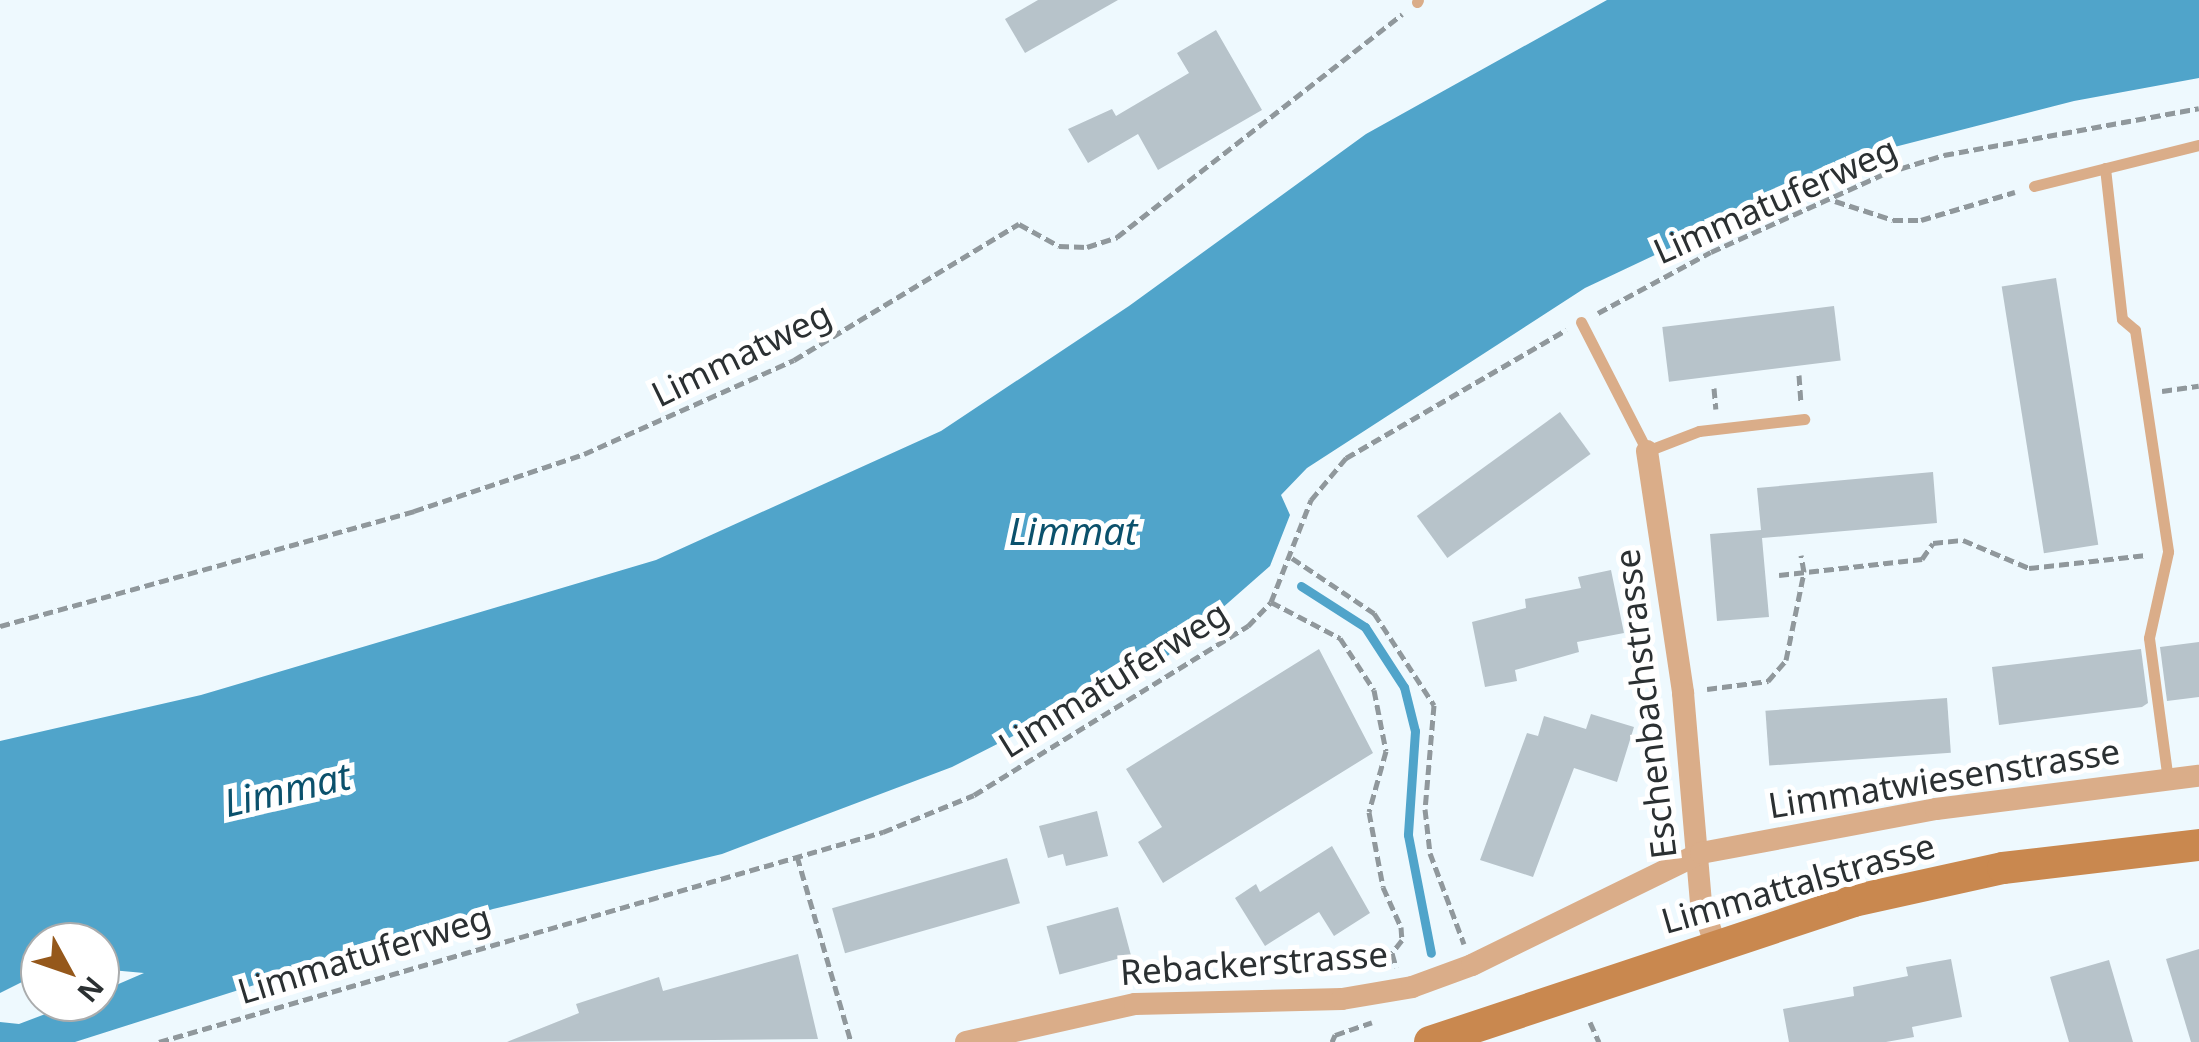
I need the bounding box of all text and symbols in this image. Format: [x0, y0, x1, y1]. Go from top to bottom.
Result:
street label: Limmatuferweg [1647, 128, 1903, 272]
street label: Limmatweg [645, 293, 837, 415]
water label: Limmat [1009, 508, 1137, 554]
street label: Eschenbachstrasse [1605, 547, 1685, 861]
street label: Limmatuferweg [991, 592, 1235, 766]
street label: Limmatwiesenstrasse [1765, 729, 2123, 827]
water label: Limmat [219, 752, 355, 826]
street label: Limmattalstrasse [1656, 824, 1940, 942]
street label: Limmatuferweg [233, 896, 495, 1012]
north arrow [20, 922, 120, 1022]
street label: Rebackerstrasse [1119, 933, 1389, 993]
text: N [70, 969, 113, 1011]

